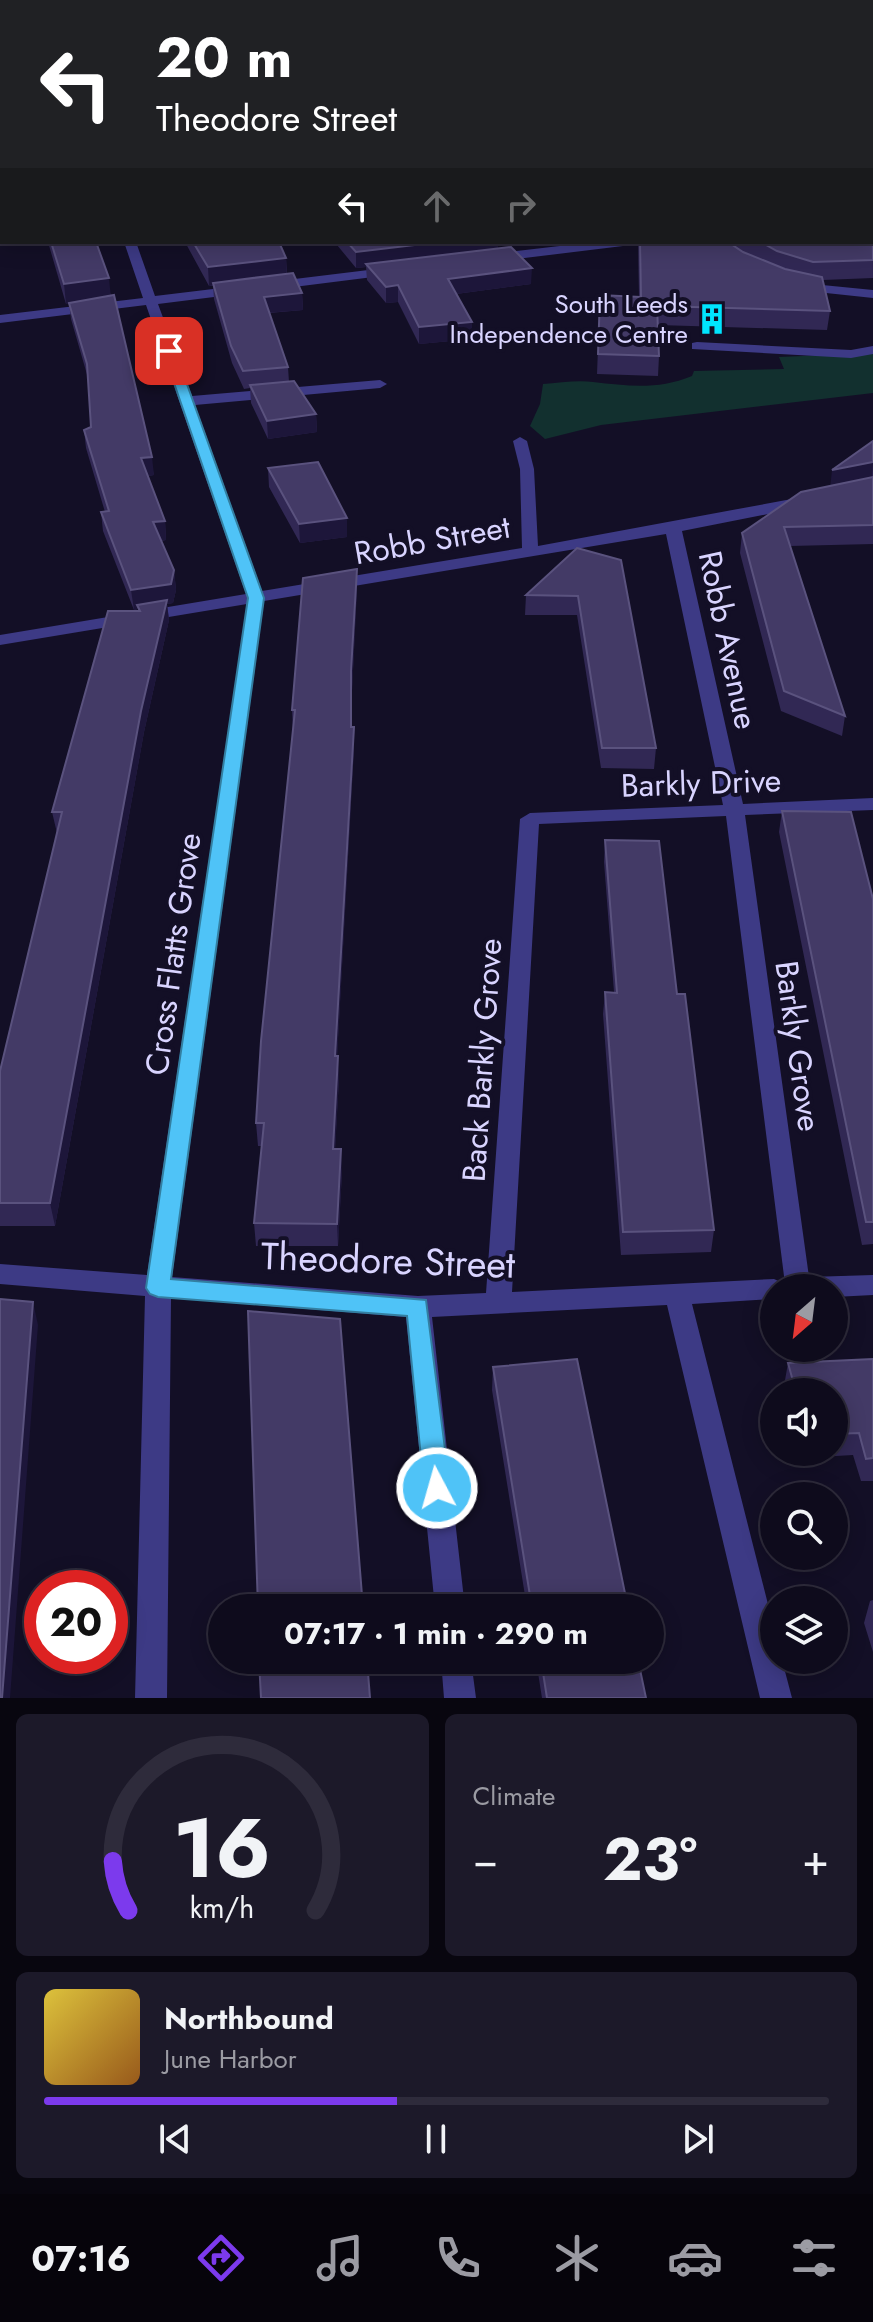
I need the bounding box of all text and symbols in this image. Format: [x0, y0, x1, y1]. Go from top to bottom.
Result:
text: 20 m [156, 17, 293, 98]
icon: left [24, 32, 128, 136]
text: Theodore Street [156, 92, 397, 144]
icon: left [331, 184, 375, 228]
icon: ahead [415, 184, 459, 228]
icon: right [499, 184, 543, 228]
place label: South Leeds Independence Centre [449, 285, 688, 353]
building icon: South Leeds Independence Centre [695, 302, 729, 336]
pin [135, 317, 203, 385]
icon: arrive [147, 329, 191, 373]
street label: Robb Street [350, 504, 514, 576]
street label: Robb Avenue [687, 547, 769, 733]
street label: Barkly Drive [620, 757, 782, 809]
street label: Cross Flatts Grove [133, 830, 213, 1078]
street label: Back Barkly Grove [451, 937, 513, 1183]
street label: Barkly Grove [763, 958, 833, 1134]
street label: Theodore Street [260, 1228, 516, 1292]
north arrow [760, 1274, 848, 1362]
map controls [760, 1274, 848, 1674]
button: sound [760, 1378, 848, 1466]
position arrow [395, 1446, 479, 1530]
button: search [760, 1482, 848, 1570]
speed limit sign: 20 [24, 1570, 128, 1674]
button: layers [760, 1586, 848, 1674]
text: 07:17 · 1 min · 290 m [284, 1612, 588, 1655]
text: Climate [473, 1777, 555, 1815]
text: 16 [173, 1788, 271, 1908]
text: 23° [603, 1816, 697, 1903]
text: − [473, 1828, 498, 1892]
text: + [802, 1828, 829, 1892]
text: km/h [190, 1887, 255, 1929]
text: Northbound [164, 1997, 334, 2040]
text: June Harbor [164, 2040, 297, 2078]
icon: previous [153, 2117, 197, 2161]
icon: pause [414, 2117, 458, 2161]
icon: next [676, 2117, 720, 2161]
icon: directions [193, 2230, 249, 2286]
icon: music [312, 2230, 368, 2286]
icon: phone [430, 2230, 486, 2286]
icon: climate [549, 2230, 605, 2286]
icon: car [667, 2230, 723, 2286]
icon: filters [786, 2230, 842, 2286]
text: 07:16 [31, 2232, 131, 2284]

